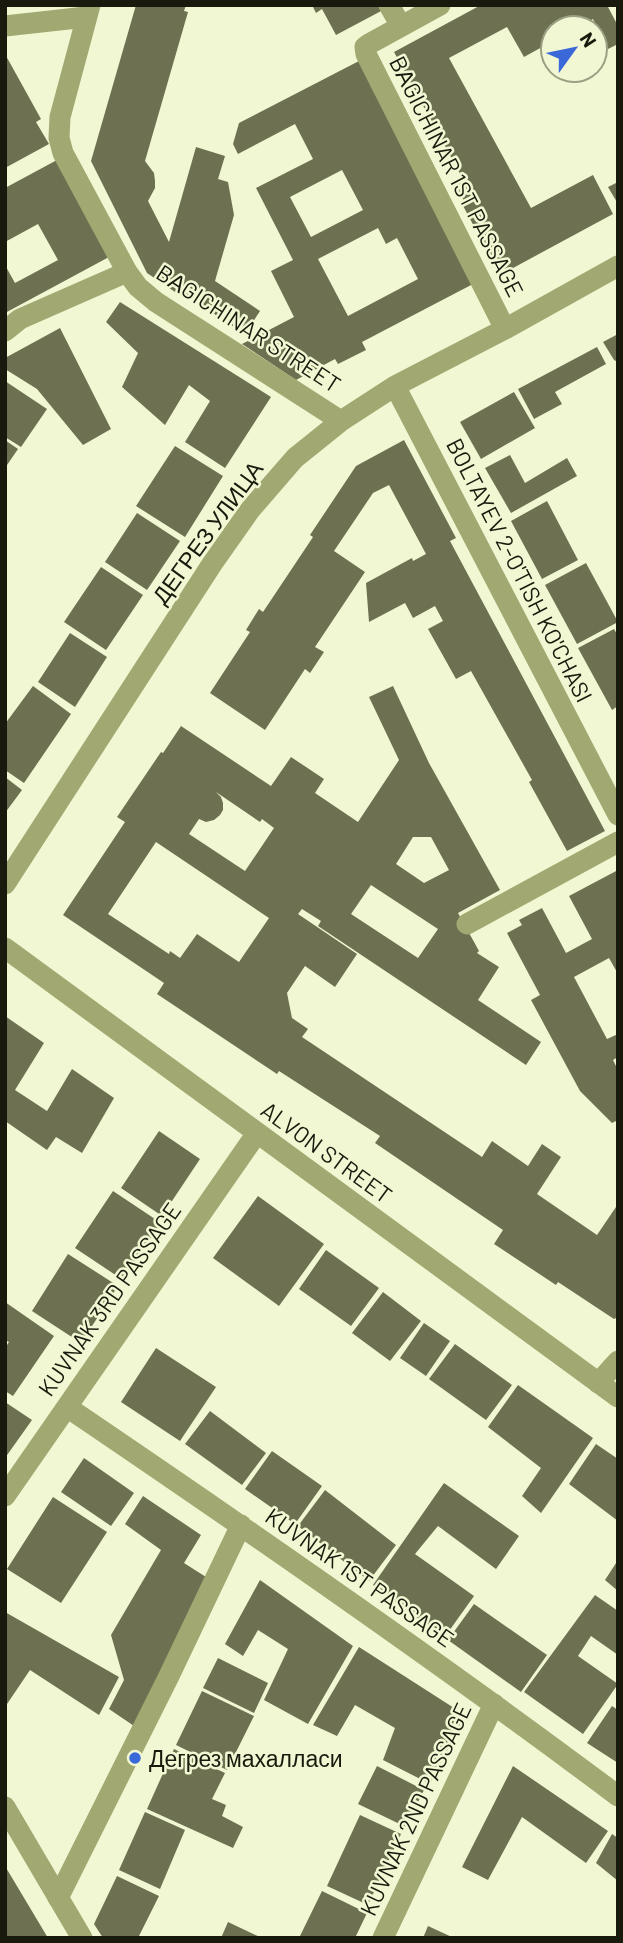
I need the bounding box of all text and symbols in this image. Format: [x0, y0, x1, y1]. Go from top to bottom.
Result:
north arrow [539, 14, 609, 84]
text: N [576, 28, 602, 51]
street label: BАGICHINAR 1ST PASSAGE [384, 51, 530, 301]
street label: BАGICHINAR STREET [152, 258, 346, 398]
street label: BOLTAYEV 2-O'TISH KO'CHASI [441, 433, 599, 707]
street label: ДЕГРЕЗ УЛИЦА [146, 455, 269, 609]
street label: ALVON STREET [256, 1095, 398, 1209]
street label: KUVNAK 3RD PASSAGE [32, 1197, 186, 1401]
street label: KUVNAK 1ST PASSAGE [260, 1501, 460, 1653]
street label: KUVNAK 2ND PASSAGE [353, 1698, 477, 1920]
place label: Дегрез махалласи [149, 1744, 343, 1772]
marker: Дегрез махалласи [127, 1750, 143, 1766]

